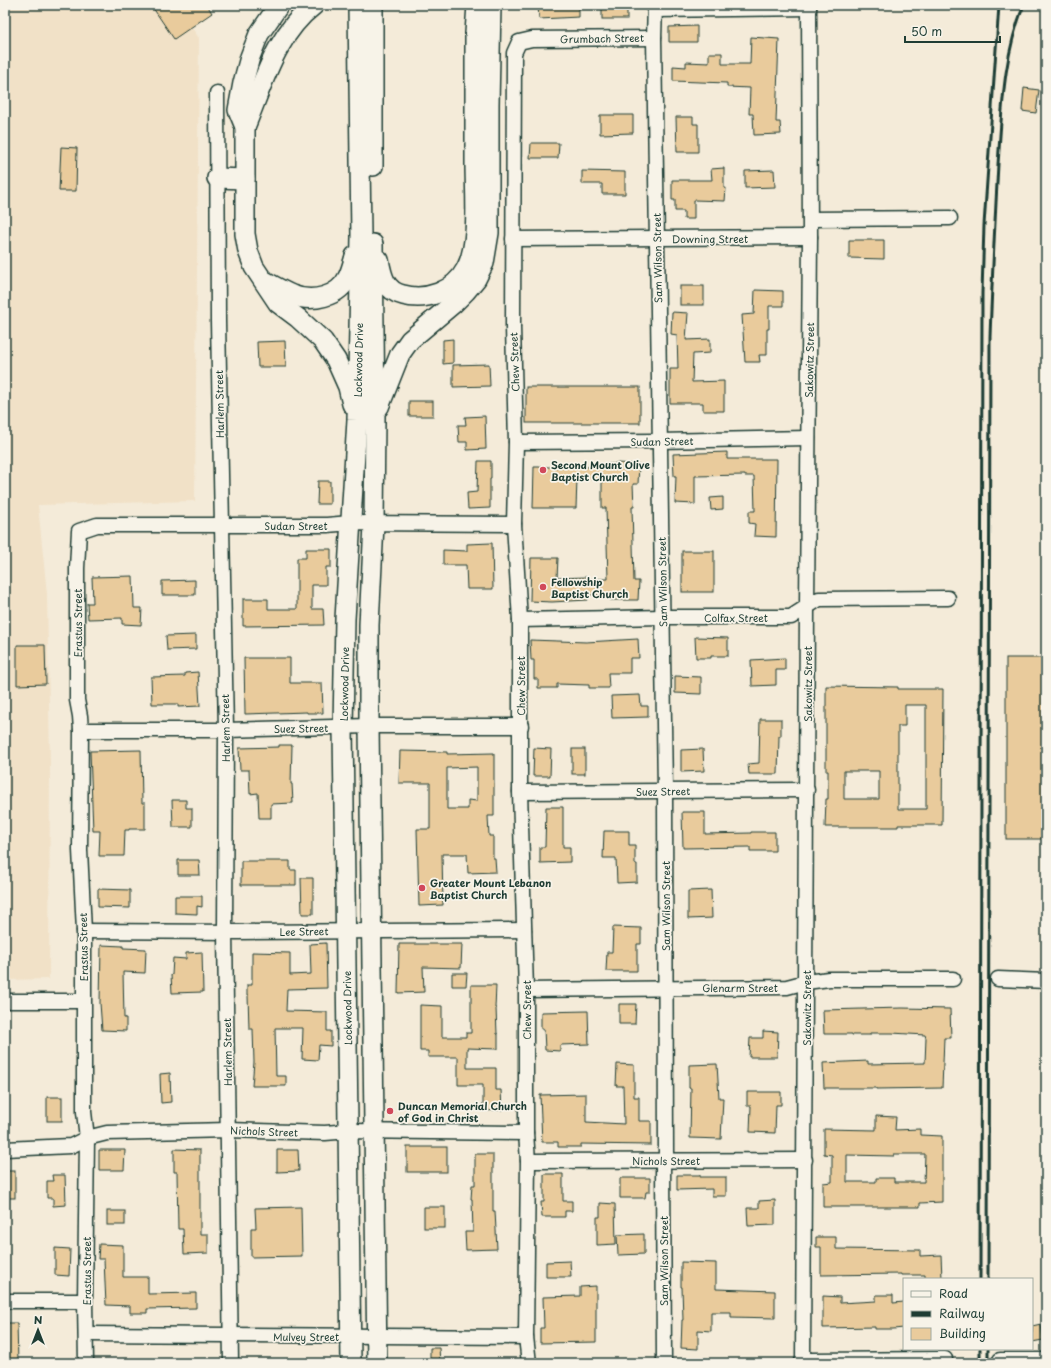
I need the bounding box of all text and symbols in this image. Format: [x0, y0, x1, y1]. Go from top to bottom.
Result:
scale bar [905, 18, 1000, 44]
text: 50 m [911, 22, 942, 40]
street label: Grumbach Street [560, 30, 644, 46]
street label: Sam Wilson Street [649, 213, 665, 303]
street label: Downing Street [672, 231, 748, 246]
street label: Sakowitz Street [801, 322, 817, 398]
street label: Lockwood Drive [350, 323, 366, 397]
street label: Chew Street [505, 332, 523, 392]
street label: Harlem Street [211, 370, 227, 438]
street label: Sudan Street [630, 433, 694, 449]
place label: Second Mount Olive Baptist Church [551, 457, 650, 484]
marker: Second Mount Olive Baptist Church [538, 465, 548, 475]
street label: Sudan Street [264, 518, 328, 533]
street label: Sam Wilson Street [654, 537, 670, 627]
place label: Fellowship Baptist Church [551, 574, 628, 601]
marker: Fellowship Baptist Church [538, 582, 548, 592]
street label: Erastus Street [70, 589, 85, 657]
street label: Colfax Street [704, 610, 768, 625]
street label: Sakowitz Street [800, 646, 815, 722]
street label: Lockwood Drive [336, 647, 352, 721]
street label: Chew Street [513, 656, 528, 716]
street label: Harlem Street [217, 694, 233, 762]
street label: Suez Street [274, 720, 328, 736]
street label: Suez Street [636, 783, 690, 799]
street label: Sam Wilson Street [658, 861, 673, 951]
place label: Greater Mount Lebanon Baptist Church [430, 875, 551, 902]
marker: Greater Mount Lebanon Baptist Church [417, 883, 427, 893]
street label: Erastus Street [75, 913, 91, 981]
street label: Lee Street [279, 923, 329, 939]
street label: Sakowitz Street [799, 970, 814, 1046]
street label: Lockwood Drive [339, 971, 355, 1045]
street label: Chew Street [519, 980, 534, 1040]
street label: Glenarm Street [702, 980, 778, 995]
street label: Harlem Street [219, 1018, 235, 1086]
place label: Duncan Memorial Church of God in Christ [398, 1098, 527, 1125]
marker: Duncan Memorial Church of God in Christ [385, 1106, 395, 1116]
street label: Nichols Street [230, 1122, 298, 1140]
street label: Nichols Street [632, 1153, 700, 1168]
street label: Sam Wilson Street [656, 1216, 671, 1306]
street label: Erastus Street [79, 1237, 94, 1305]
legend [903, 1278, 1033, 1350]
text: Road [939, 1284, 968, 1302]
text: Railway [939, 1304, 985, 1322]
north arrow [18, 1310, 58, 1350]
text: N [34, 1311, 43, 1328]
text: Building [939, 1324, 986, 1342]
street label: Mulvey Street [273, 1329, 339, 1344]

